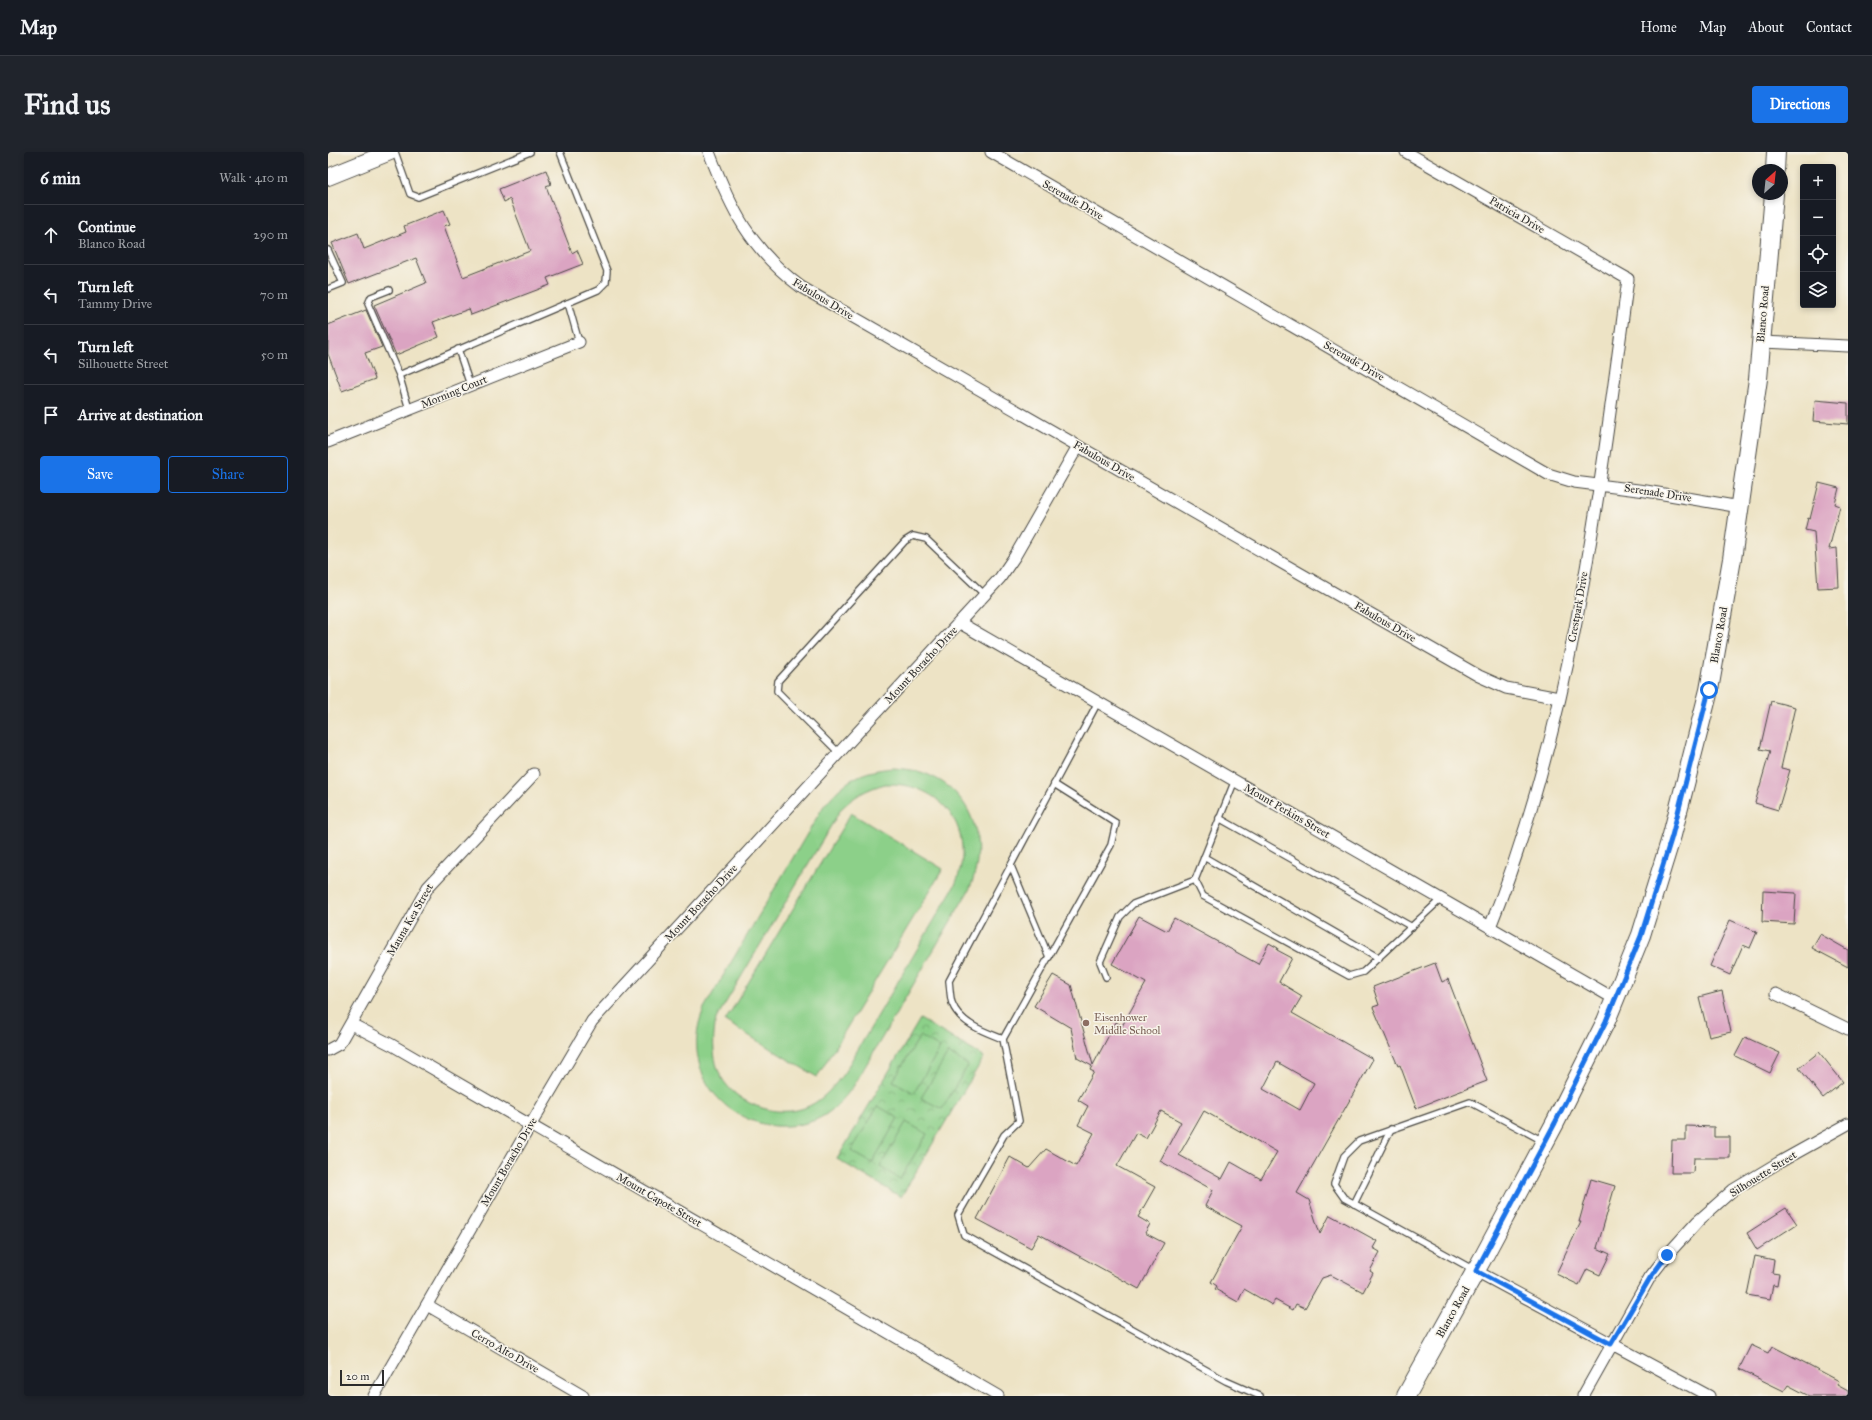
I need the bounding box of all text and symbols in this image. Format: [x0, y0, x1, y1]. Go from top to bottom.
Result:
text: Map [20, 16, 57, 39]
text: Home [1640, 19, 1677, 36]
text: Map [1699, 19, 1726, 36]
text: About [1748, 19, 1784, 36]
text: Contact [1806, 19, 1852, 36]
button: Directions [1752, 86, 1848, 123]
text: Find us [24, 87, 110, 122]
north arrow [1752, 164, 1788, 200]
map controls [1800, 164, 1836, 308]
button: + [1800, 164, 1836, 200]
text: 6 min [40, 168, 81, 189]
text: Walk · 410 m [219, 170, 288, 186]
street label: Serenade Drive [1040, 177, 1106, 223]
street label: Patricia Drive [1487, 194, 1547, 236]
button: − [1800, 200, 1836, 236]
text: Continue [78, 218, 136, 236]
icon: ahead [40, 224, 62, 246]
text: 290 m [253, 227, 288, 243]
text: Blanco Road [78, 236, 145, 252]
button: locate [1800, 236, 1836, 272]
button: layers [1800, 272, 1836, 308]
street label: Fabulous Drive [790, 276, 856, 323]
text: Turn left [78, 278, 134, 296]
icon: left [40, 284, 62, 306]
street label: Blanco Road [1754, 285, 1772, 343]
text: 70 m [260, 287, 288, 303]
text: Tammy Drive [78, 296, 152, 312]
text: Turn left [78, 338, 134, 356]
street label: Serenade Drive [1321, 338, 1387, 384]
icon: left [40, 344, 62, 366]
text: 50 m [261, 347, 288, 363]
text: Silhouette Street [78, 356, 168, 372]
street label: Morning Court [419, 373, 489, 411]
icon: arrive [40, 404, 62, 426]
text: Arrive at destination [78, 406, 203, 424]
street label: Fabulous Drive [1071, 438, 1137, 484]
button: Save [40, 456, 160, 493]
button: Share [168, 456, 288, 493]
street label: Serenade Drive [1623, 481, 1693, 505]
street label: Crestpark Drive [1565, 570, 1591, 643]
street label: Fabulous Drive [1352, 599, 1418, 645]
street label: Blanco Road [1708, 605, 1730, 664]
street label: Mount Boracho Drive [882, 623, 960, 706]
route start [1700, 681, 1718, 699]
street label: Mount Perkins Street [1242, 781, 1332, 841]
street label: Mount Boracho Drive [662, 861, 740, 944]
street label: Mauna Kea Street [384, 881, 436, 959]
place label: Eisenhower Middle School [1094, 1011, 1160, 1037]
marker: Eisenhower Middle School [1081, 1018, 1091, 1028]
street label: Mount Boracho Drive [478, 1115, 540, 1209]
street label: Silhouette Street [1727, 1148, 1799, 1200]
street label: Mount Capote Street [614, 1170, 704, 1230]
route end [1658, 1246, 1676, 1264]
street label: Blanco Road [1434, 1284, 1473, 1340]
street label: Cerro Alto Drive [469, 1326, 541, 1376]
scale bar [340, 1368, 384, 1387]
text: 20 m [346, 1370, 369, 1383]

